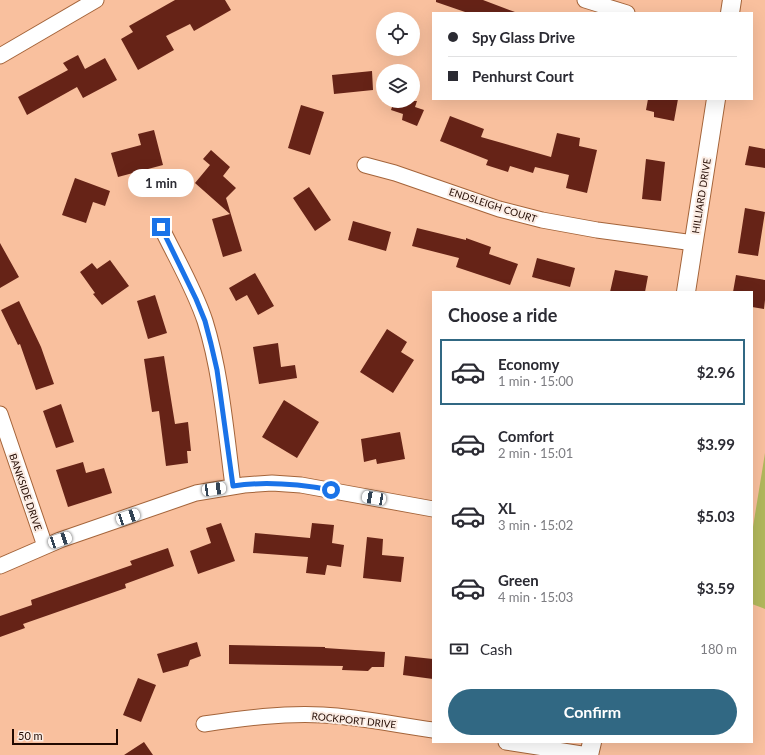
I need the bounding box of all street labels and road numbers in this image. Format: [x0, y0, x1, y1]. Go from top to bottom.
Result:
street label: HILLIARD DRIVE [689, 157, 713, 234]
street label: ENDSLEIGH COURT [448, 185, 538, 225]
street label: BANKSIDE DRIVE [7, 452, 45, 532]
street label: ROCKPORT DRIVE [311, 710, 397, 730]

